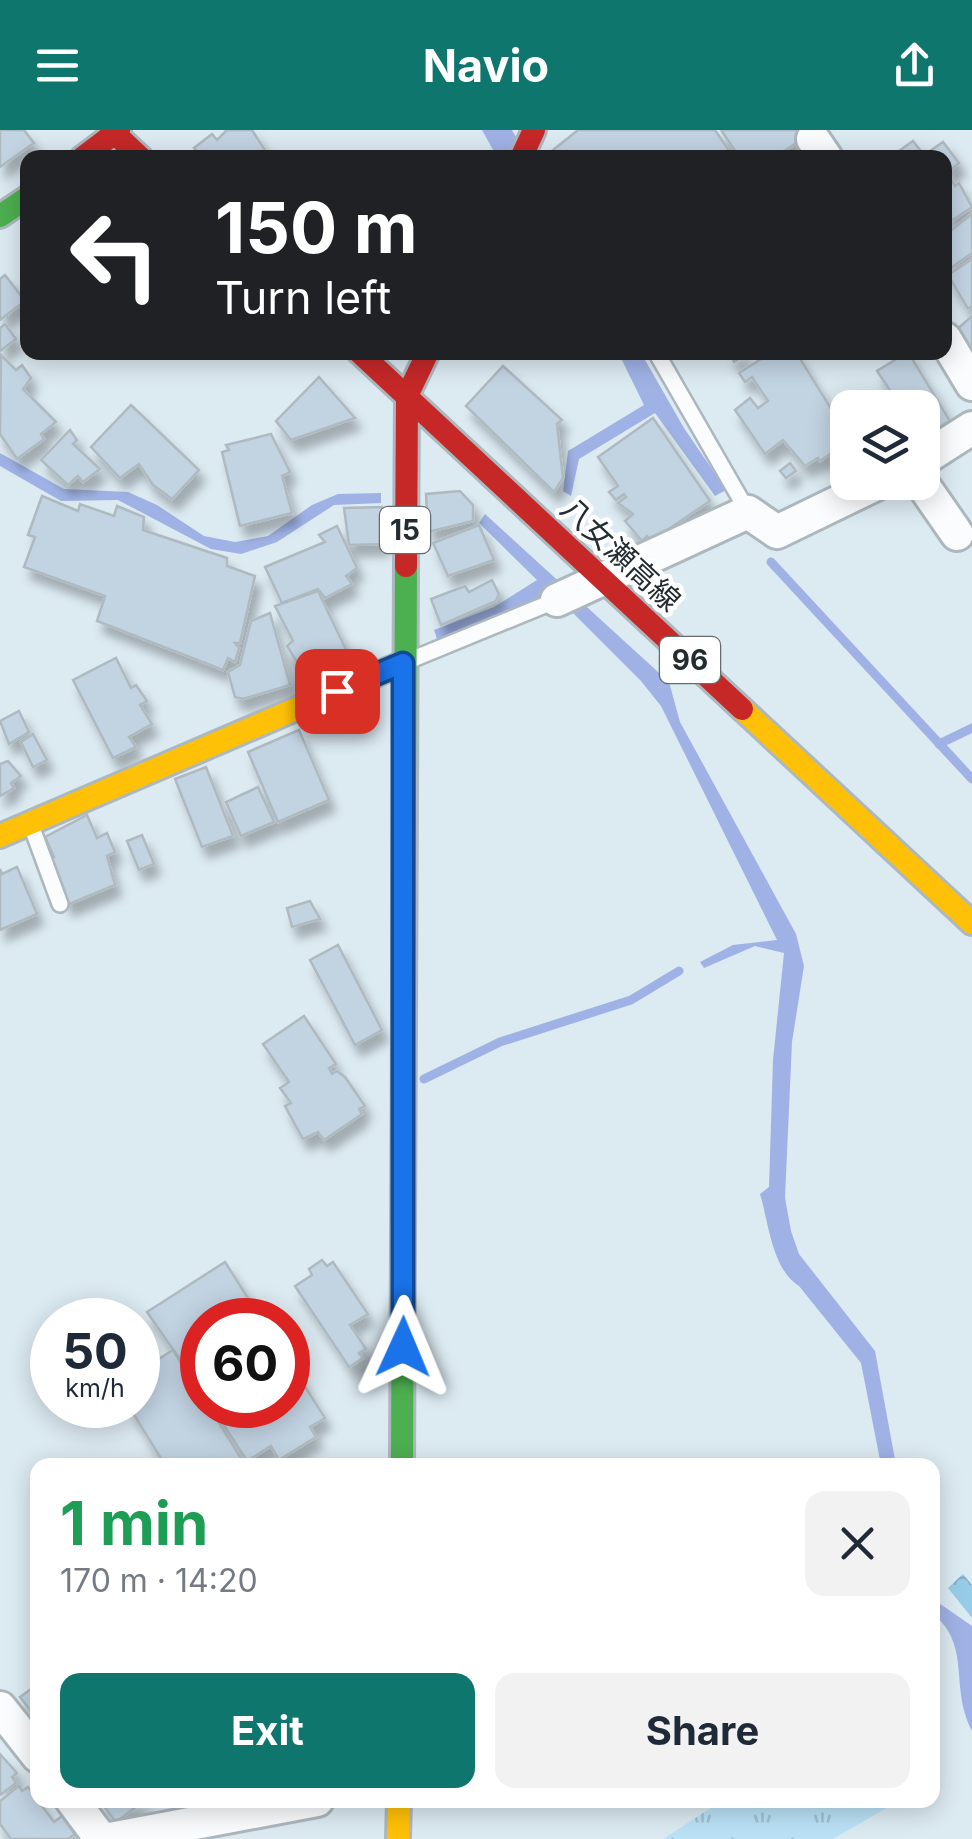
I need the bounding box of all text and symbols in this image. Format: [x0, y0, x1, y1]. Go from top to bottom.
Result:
icon: menu [30, 38, 85, 93]
text: Navio [423, 38, 549, 93]
icon: share [887, 38, 942, 93]
text: 150 m [215, 185, 418, 270]
icon: left [50, 190, 180, 320]
text: Turn left [215, 270, 391, 325]
map controls [830, 390, 940, 500]
button: layers [830, 390, 940, 500]
street label: 八女瀬高線 [554, 490, 688, 618]
road number: 15 [380, 507, 430, 553]
road number: 96 [660, 637, 720, 683]
pin [295, 649, 380, 734]
icon: arrive [310, 664, 365, 719]
position arrow [351, 1295, 455, 1399]
speed limit sign: 60 [180, 1298, 310, 1428]
text: 50 [62, 1321, 128, 1381]
text: km/h [65, 1373, 125, 1403]
text: 1 min [60, 1487, 208, 1559]
button: close [805, 1491, 910, 1596]
text: 170 m · 14:20 [60, 1561, 258, 1600]
button: Exit [60, 1673, 475, 1788]
button: Share [495, 1673, 910, 1788]

